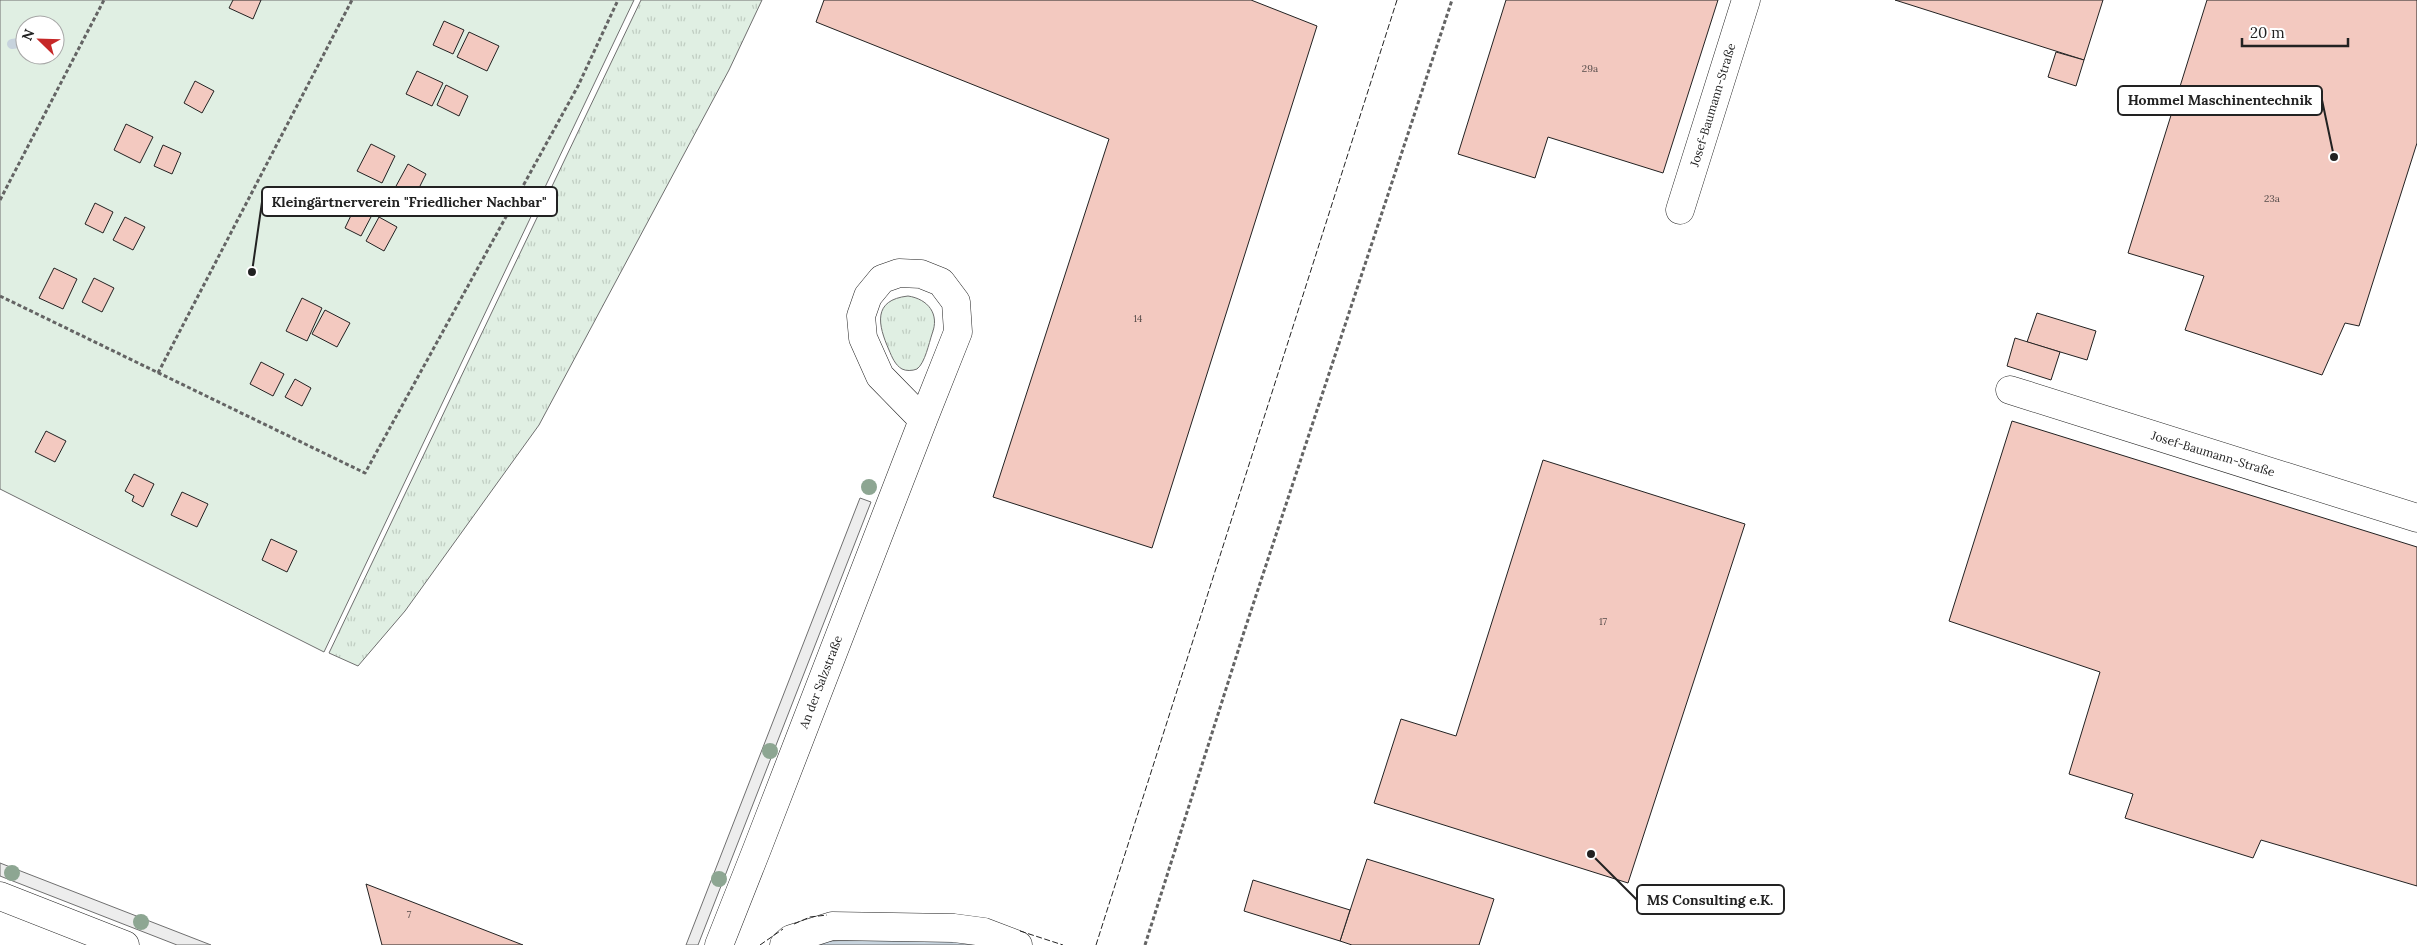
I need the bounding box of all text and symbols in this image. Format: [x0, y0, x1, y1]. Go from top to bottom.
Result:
north arrow [15, 15, 65, 65]
scale bar [2242, 15, 2348, 47]
text: 20 m [2250, 23, 2285, 42]
text: N [18, 26, 39, 43]
street label: Josef-Baumann-Straße [1686, 41, 1739, 169]
house number: 29a [1582, 62, 1598, 75]
callout: Hommel Maschinentechnik [2118, 86, 2322, 115]
text: Hommel Maschinentechnik [2128, 91, 2313, 109]
callout: Kleingärtnerverein "Friedlicher Nachbar" [262, 187, 557, 216]
house number: 23a [2264, 192, 2280, 205]
text: Kleingärtnerverein "Friedlicher Nachbar" [271, 193, 547, 211]
house number: 14 [1133, 312, 1143, 325]
street label: Josef-Baumann-Straße [2149, 427, 2277, 480]
house number: 17 [1599, 615, 1608, 628]
street label: An der Salzstraße [796, 633, 845, 731]
callout: MS Consulting e.K. [1637, 885, 1784, 914]
text: MS Consulting e.K. [1647, 891, 1773, 909]
house number: 7 [407, 908, 412, 921]

